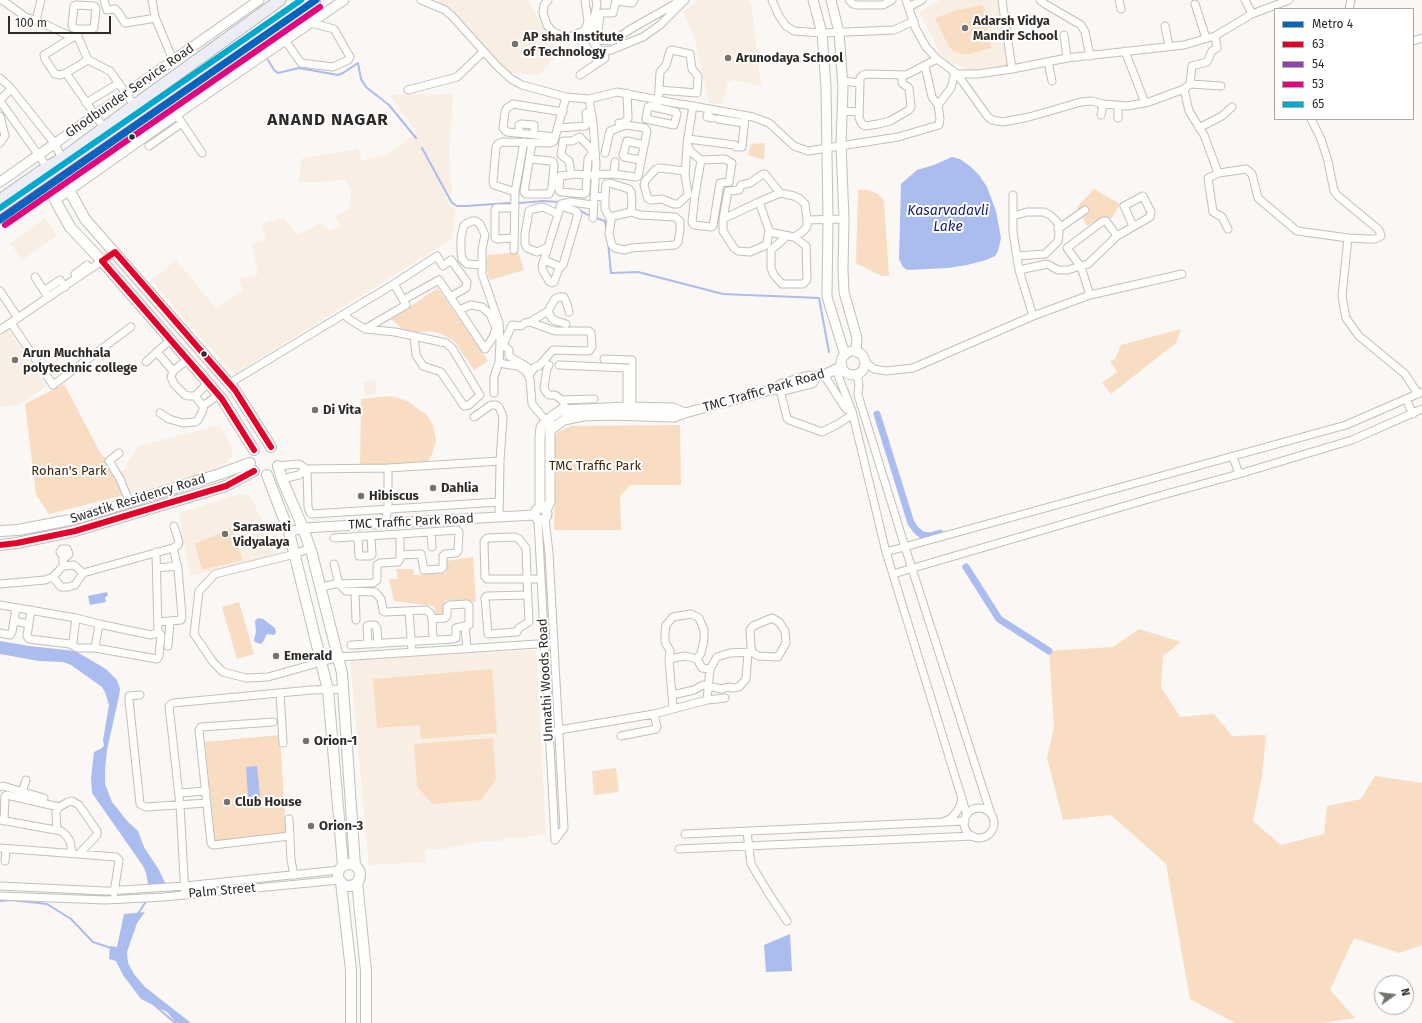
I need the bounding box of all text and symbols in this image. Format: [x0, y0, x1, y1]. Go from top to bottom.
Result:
scale bar [10, 8, 113, 34]
legend [1274, 8, 1414, 120]
place label: Adarsh Vidya Mandir School [973, 13, 1058, 44]
text: 100 m [15, 16, 47, 30]
text: Metro 4 [1312, 17, 1353, 31]
marker: Adarsh Vidya Mandir School [960, 23, 970, 33]
place label: AP shah Institute of Technology [523, 29, 624, 60]
text: 63 [1312, 37, 1324, 51]
marker: AP shah Institute of Technology [510, 39, 520, 49]
street label: Ghodbunder Service Road [63, 41, 197, 141]
place label: Arunodaya School [736, 50, 843, 66]
marker: Arunodaya School [723, 53, 733, 63]
text: 54 [1312, 57, 1324, 71]
text: 53 [1312, 77, 1324, 91]
text: 65 [1312, 97, 1324, 111]
district label: ANAND NAGAR [267, 110, 389, 130]
unlabelled marker [127, 132, 137, 142]
water label: Kasarvadavli Lake [907, 203, 989, 236]
place label: Arun Muchhala polytechnic college [23, 345, 137, 376]
unlabelled marker [199, 349, 209, 359]
marker: Arun Muchhala polytechnic college [10, 355, 20, 365]
street label: TMC Traffic Park Road [701, 366, 827, 416]
place label: Di Vita [323, 402, 361, 418]
marker: Di Vita [310, 405, 320, 415]
park label: TMC Traffic Park [549, 458, 641, 474]
park label: Rohan's Park [31, 463, 107, 479]
street label: Swastik Residency Road [68, 471, 208, 527]
place label: Dahlia [441, 480, 479, 496]
marker: Dahlia [428, 483, 438, 493]
place label: Hibiscus [369, 488, 419, 504]
marker: Hibiscus [356, 491, 366, 501]
street label: TMC Traffic Park Road [348, 511, 474, 533]
place label: Saraswati Vidyalaya [233, 519, 291, 550]
marker: Saraswati Vidyalaya [220, 529, 230, 539]
street label: Unnathi Woods Road [535, 618, 557, 742]
place label: Emerald [284, 648, 332, 664]
marker: Emerald [271, 651, 281, 661]
place label: Orion-1 [314, 733, 357, 749]
marker: Orion-1 [301, 736, 311, 746]
place label: Club House [235, 794, 302, 810]
marker: Club House [222, 797, 232, 807]
place label: Orion-3 [319, 818, 363, 834]
marker: Orion-3 [306, 821, 316, 831]
street label: Palm Street [188, 880, 256, 902]
north arrow [1374, 975, 1414, 1015]
text: N [1398, 987, 1412, 997]

